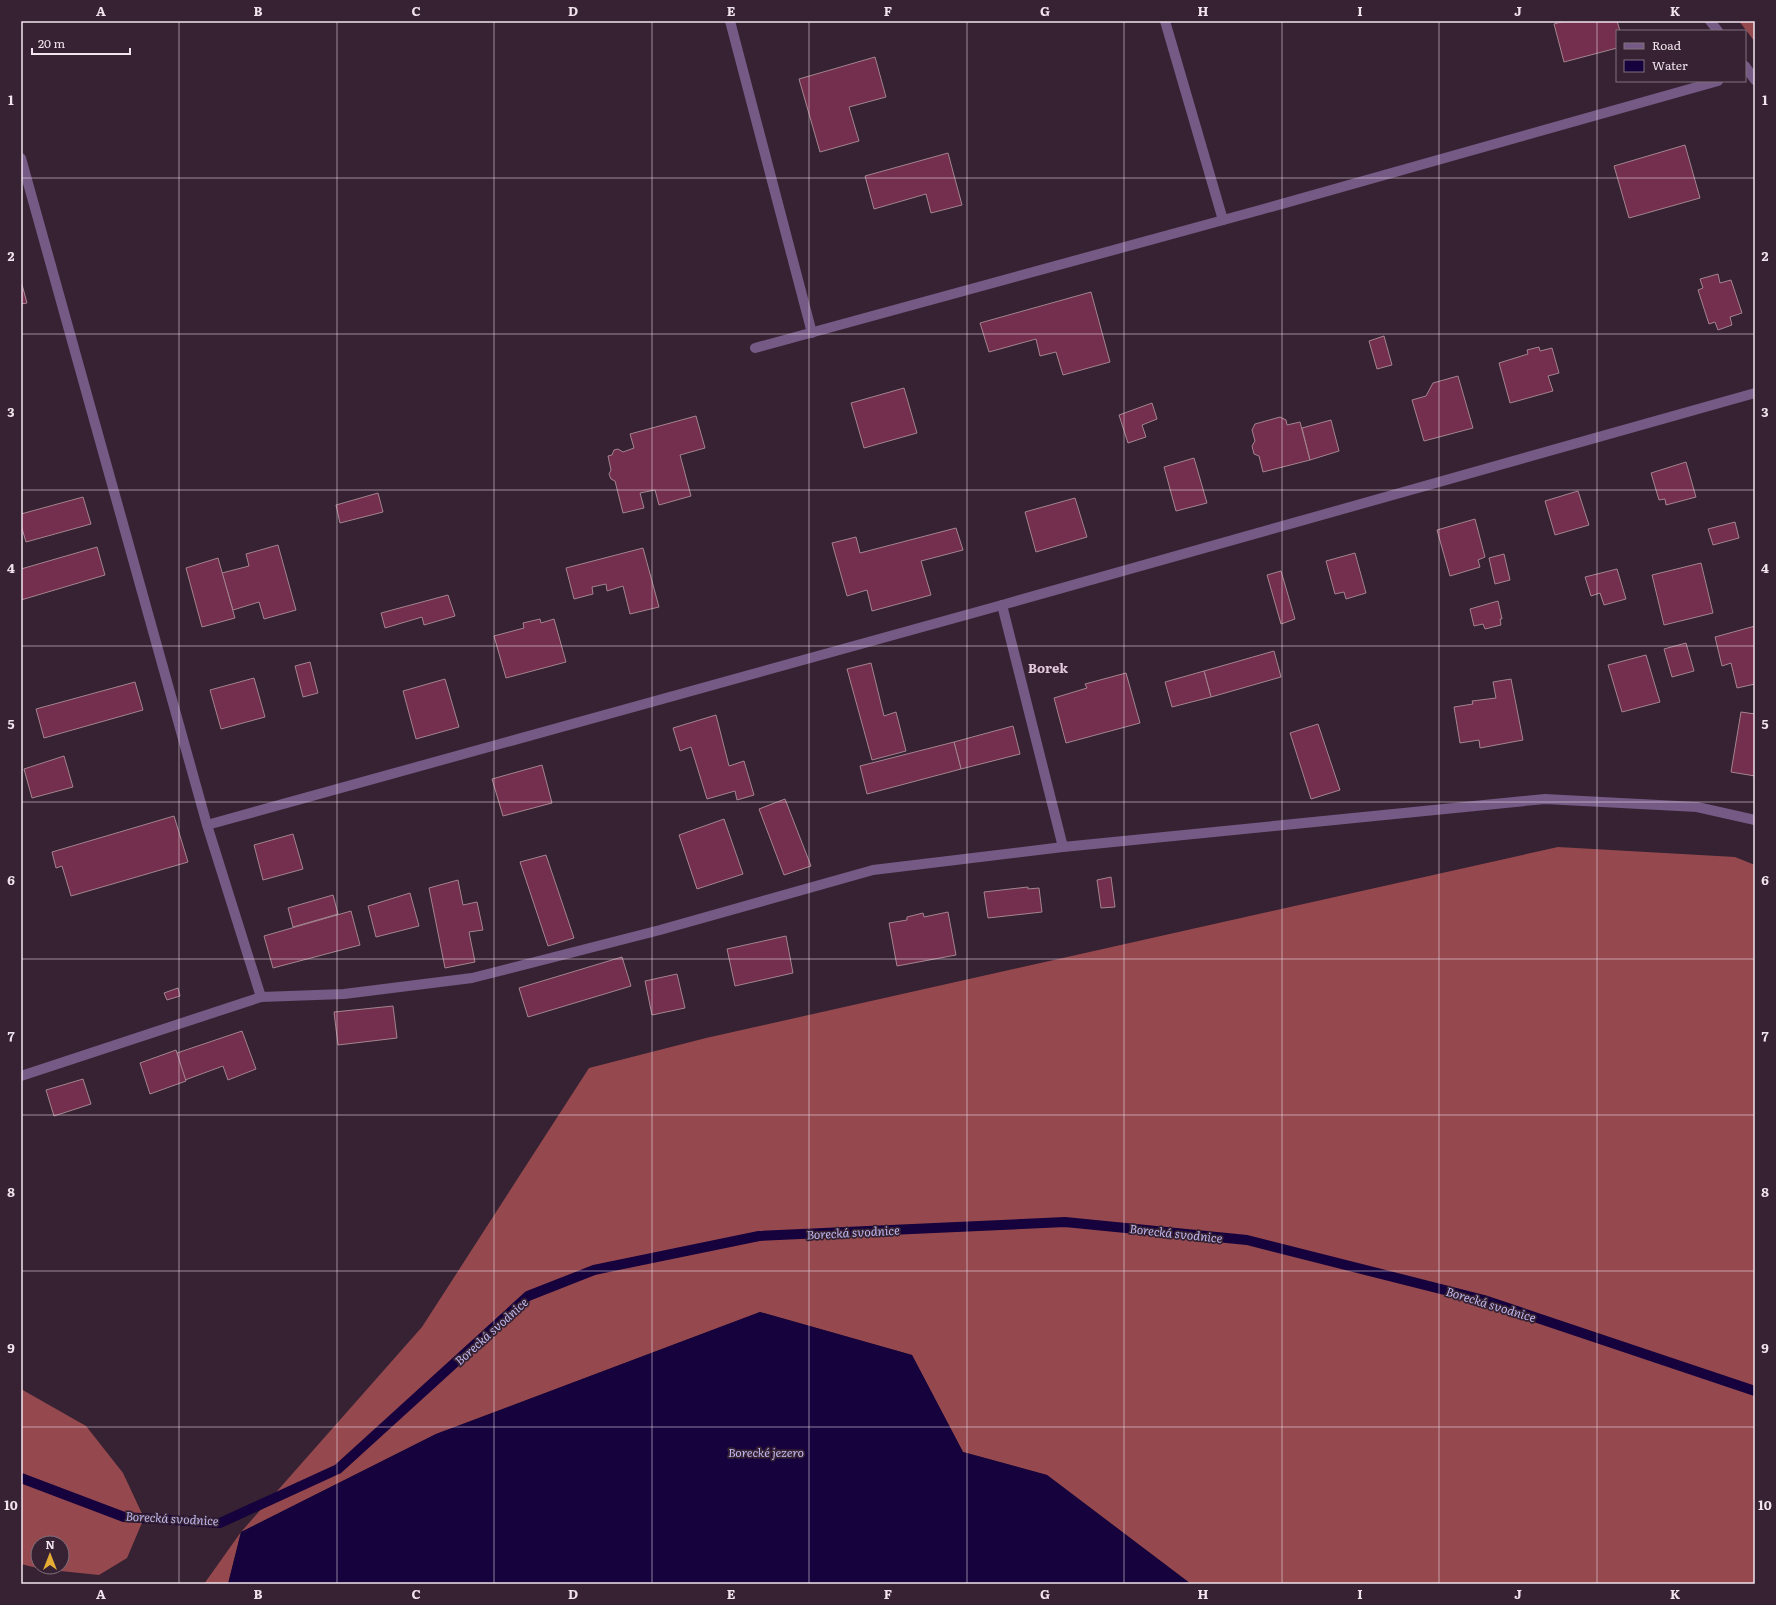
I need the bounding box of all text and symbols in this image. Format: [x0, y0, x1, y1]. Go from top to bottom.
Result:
text: A [96, 1, 106, 20]
text: B [254, 1, 263, 20]
text: C [411, 1, 421, 20]
text: D [568, 1, 578, 20]
text: E [727, 1, 736, 20]
text: F [884, 1, 892, 20]
text: G [1040, 1, 1050, 20]
text: H [1198, 1, 1209, 20]
text: I [1357, 1, 1363, 20]
text: J [1514, 1, 1522, 20]
text: K [1670, 1, 1681, 20]
scale bar [32, 30, 130, 56]
legend [1616, 30, 1746, 82]
text: 20 m [38, 34, 65, 52]
text: Road [1652, 36, 1682, 54]
text: Water [1652, 56, 1688, 74]
text: 1 [8, 90, 14, 109]
text: 1 [1762, 90, 1768, 109]
text: 2 [8, 246, 15, 265]
text: 2 [1762, 246, 1769, 265]
text: 3 [7, 402, 15, 421]
text: 3 [1761, 402, 1769, 421]
text: 4 [7, 558, 15, 577]
text: 4 [1761, 558, 1769, 577]
district label: Borek [1028, 658, 1068, 677]
text: 5 [7, 714, 15, 733]
text: 5 [1761, 714, 1769, 733]
text: 6 [7, 870, 15, 889]
text: 6 [1761, 870, 1769, 889]
text: 7 [7, 1026, 15, 1045]
text: 7 [1761, 1026, 1769, 1045]
text: 8 [7, 1182, 15, 1201]
text: 8 [1761, 1182, 1769, 1201]
water label: Borecká svodnice [1129, 1219, 1224, 1247]
water label: Borecká svodnice [806, 1221, 900, 1243]
water label: Borecká svodnice [1444, 1282, 1539, 1326]
water label: Borecká svodnice [450, 1293, 532, 1369]
text: 9 [7, 1338, 15, 1357]
text: 9 [1761, 1338, 1769, 1357]
water label: Borecké jezero [728, 1443, 804, 1461]
text: 10 [4, 1495, 18, 1514]
text: 10 [1758, 1495, 1772, 1514]
water label: Borecká svodnice [125, 1507, 219, 1529]
north arrow [30, 1535, 70, 1575]
text: N [45, 1536, 55, 1552]
text: A [96, 1584, 106, 1603]
text: B [254, 1584, 263, 1603]
text: C [411, 1584, 421, 1603]
text: D [568, 1584, 578, 1603]
text: E [727, 1584, 736, 1603]
text: F [884, 1584, 892, 1603]
text: G [1040, 1584, 1050, 1603]
text: H [1198, 1584, 1209, 1603]
text: I [1357, 1584, 1363, 1603]
text: J [1514, 1584, 1522, 1603]
text: K [1670, 1584, 1681, 1603]

